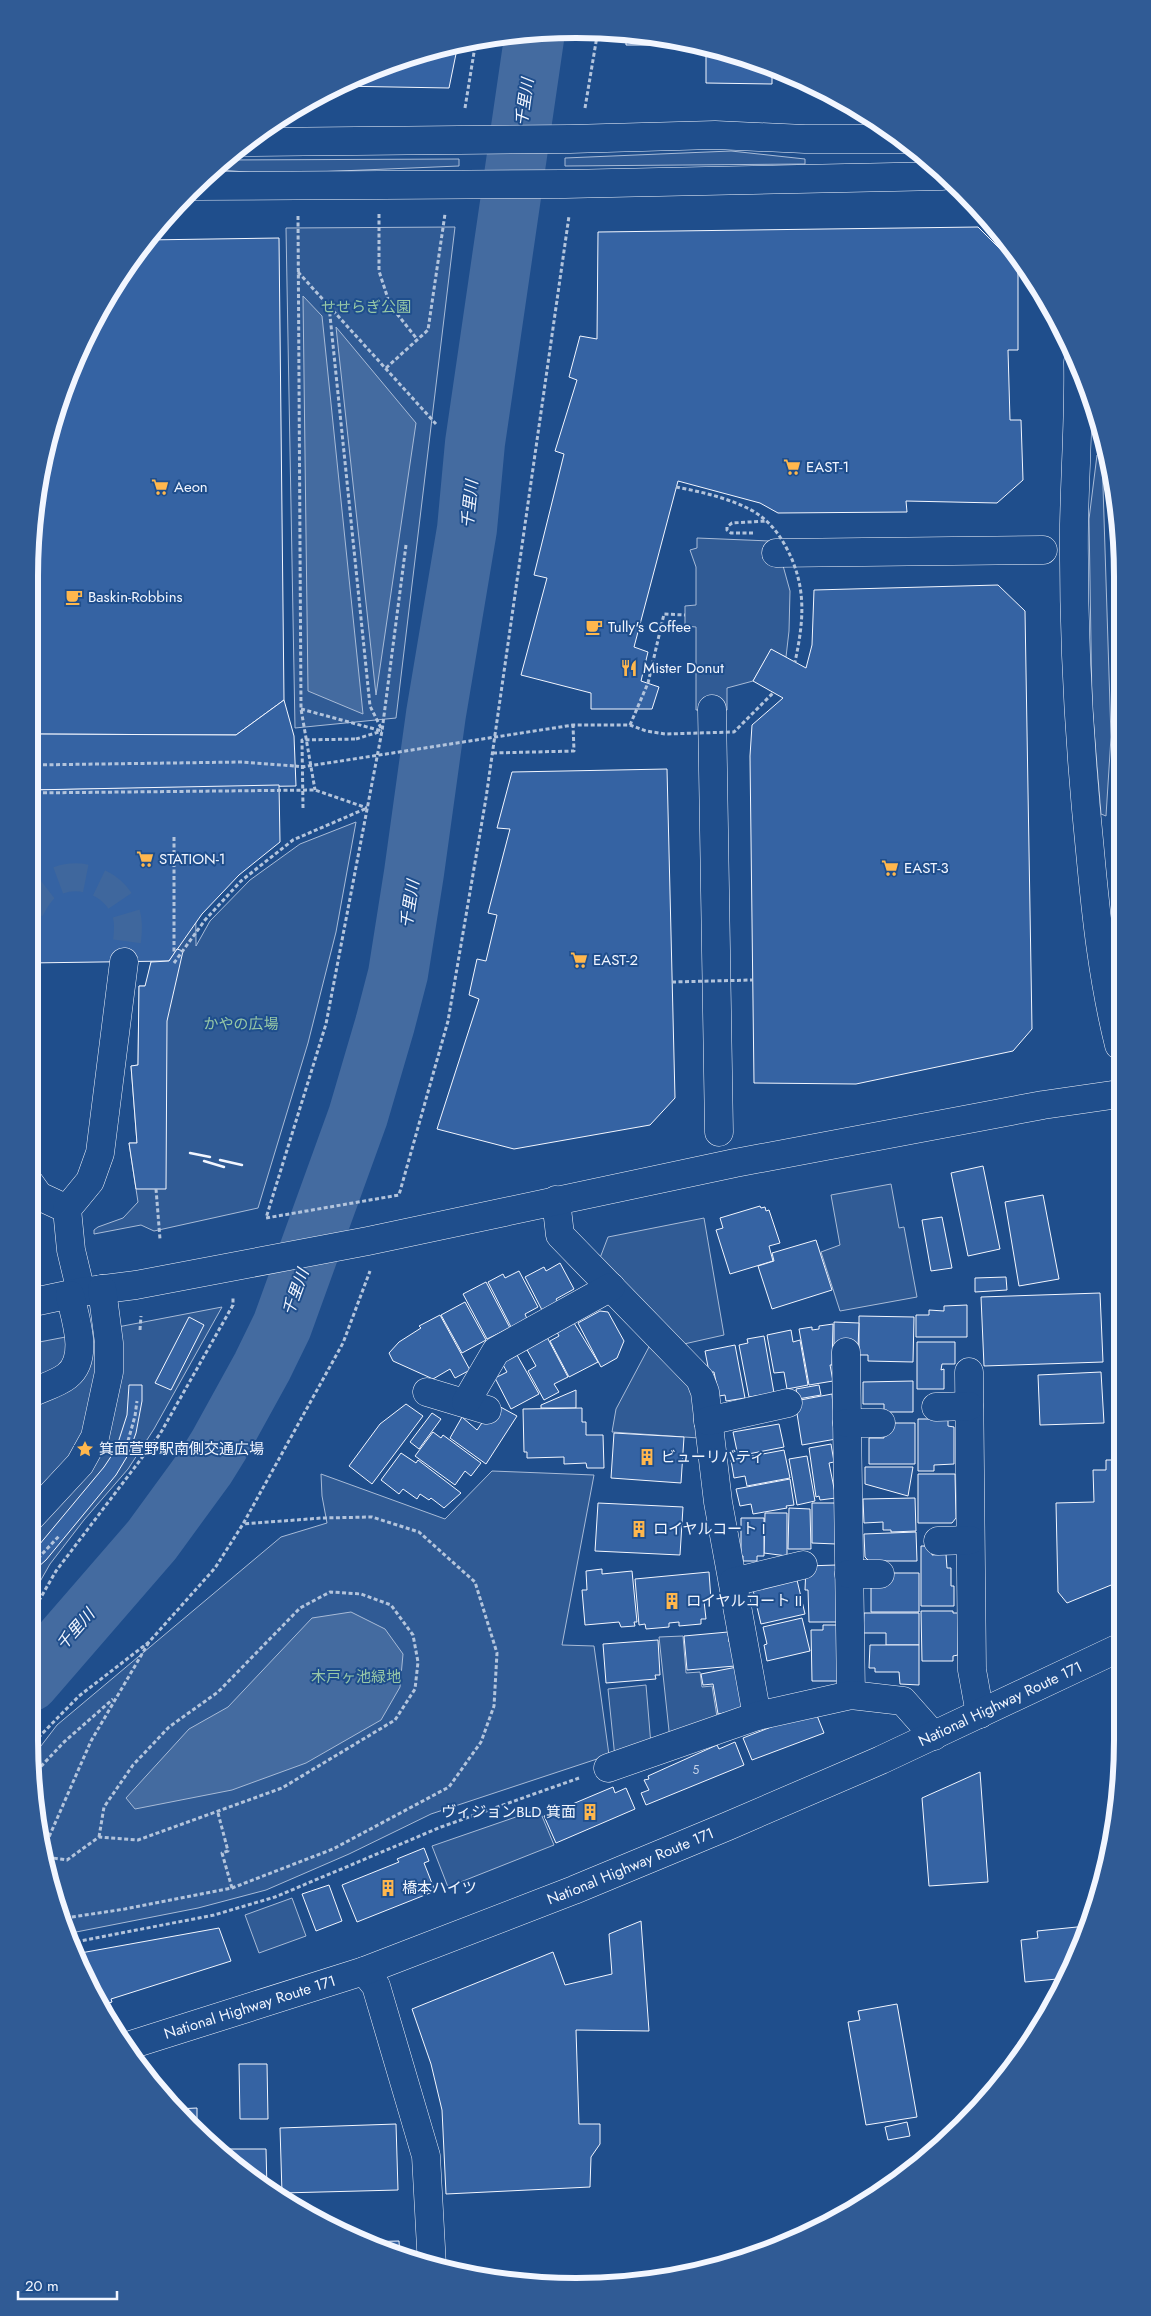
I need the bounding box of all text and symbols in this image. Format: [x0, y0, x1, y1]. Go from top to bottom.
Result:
water label: 千里川 [510, 75, 540, 127]
park label: せせらぎ公園 [321, 296, 411, 318]
place label: EAST-1 [806, 456, 849, 478]
supermarket icon: EAST-1 [782, 457, 802, 477]
place label: Aeon [174, 476, 208, 498]
supermarket icon: Aeon [150, 477, 170, 497]
water label: 千里川 [456, 477, 484, 529]
place label: Baskin-Robbins [88, 586, 183, 608]
cafe icon: Baskin-Robbins [64, 587, 84, 607]
place label: Tully's Coffee [608, 616, 691, 638]
cafe icon: Tully's Coffee [584, 617, 604, 637]
place label: Mister Donut [643, 657, 724, 679]
restaurant icon: Mister Donut [619, 658, 639, 678]
place label: STATION-1 [159, 848, 226, 870]
supermarket icon: STATION-1 [135, 849, 155, 869]
place label: EAST-3 [904, 857, 949, 879]
supermarket icon: EAST-3 [880, 858, 900, 878]
water label: 千里川 [394, 877, 425, 930]
place label: EAST-2 [593, 949, 638, 971]
supermarket icon: EAST-2 [569, 950, 589, 970]
park label: かやの広場 [203, 1013, 279, 1035]
water label: 千里川 [276, 1264, 315, 1319]
place label: 箕面萱野駅南側交通広場 [99, 1438, 264, 1460]
place icon: 箕面萱野駅南側交通広場 [75, 1439, 95, 1459]
place label: ビューリバティ [661, 1446, 765, 1468]
building icon: ビューリバティ [637, 1447, 657, 1467]
place label: ロイヤルコート I [653, 1518, 765, 1540]
building icon: ロイヤルコート I [629, 1519, 649, 1539]
place label: ロイヤルコート II [686, 1590, 802, 1612]
building icon: ロイヤルコート II [662, 1591, 682, 1611]
water label: 千里川 [51, 1602, 101, 1655]
street label: National Highway Route 171 [915, 1656, 1086, 1752]
park label: 木戸ヶ池緑地 [311, 1666, 401, 1688]
house number: 5 [693, 1761, 700, 1779]
place label: ヴィジョンBLD 箕面 [441, 1801, 576, 1823]
building icon: ヴィジョンBLD 箕面 [580, 1802, 600, 1822]
street label: National Highway Route 171 [544, 1822, 717, 1910]
place label: 橋本ハイツ [402, 1877, 477, 1899]
building icon: 橋本ハイツ [378, 1878, 398, 1898]
street label: National Highway Route 171 [161, 1970, 338, 2045]
scale bar [18, 2268, 116, 2300]
text: 20 m [25, 2275, 59, 2297]

